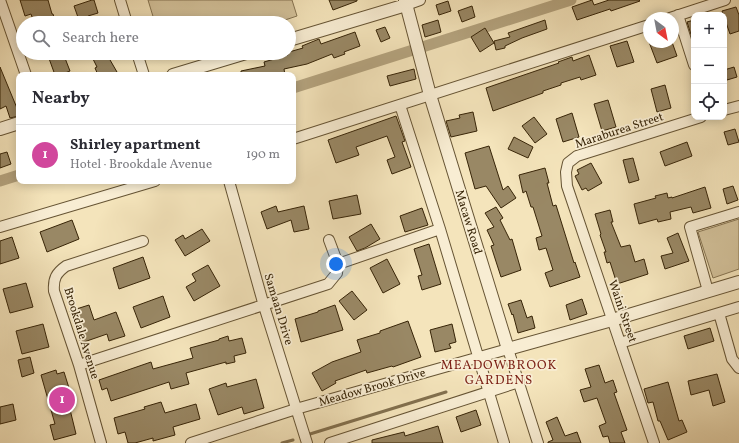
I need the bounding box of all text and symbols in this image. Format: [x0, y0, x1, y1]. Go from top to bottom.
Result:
north arrow [643, 12, 679, 48]
map controls [691, 12, 727, 120]
button: + [691, 12, 727, 48]
search box [16, 16, 296, 60]
icon: search [30, 27, 52, 49]
text: Search here [62, 28, 139, 49]
button: − [691, 48, 727, 84]
button: locate [691, 84, 727, 120]
text: Nearby [32, 87, 90, 110]
street label: Maraburea Street [573, 109, 666, 153]
text: Shirley apartment [70, 135, 200, 156]
text: 1 [42, 146, 48, 164]
text: 190 m [246, 146, 280, 164]
text: Hotel · Brookdale Avenue [70, 156, 212, 174]
street label: Macaw Road [451, 188, 485, 257]
your location [326, 254, 346, 274]
street label: Samaan Drive [260, 272, 297, 347]
street label: Waini Street [604, 278, 640, 345]
street label: Brookdale Avenue [59, 285, 103, 381]
district label: MEADOWBROOK GARDENS [441, 357, 557, 390]
street label: Meadow Brook Drive [317, 365, 428, 411]
pin: 1 [49, 385, 75, 415]

